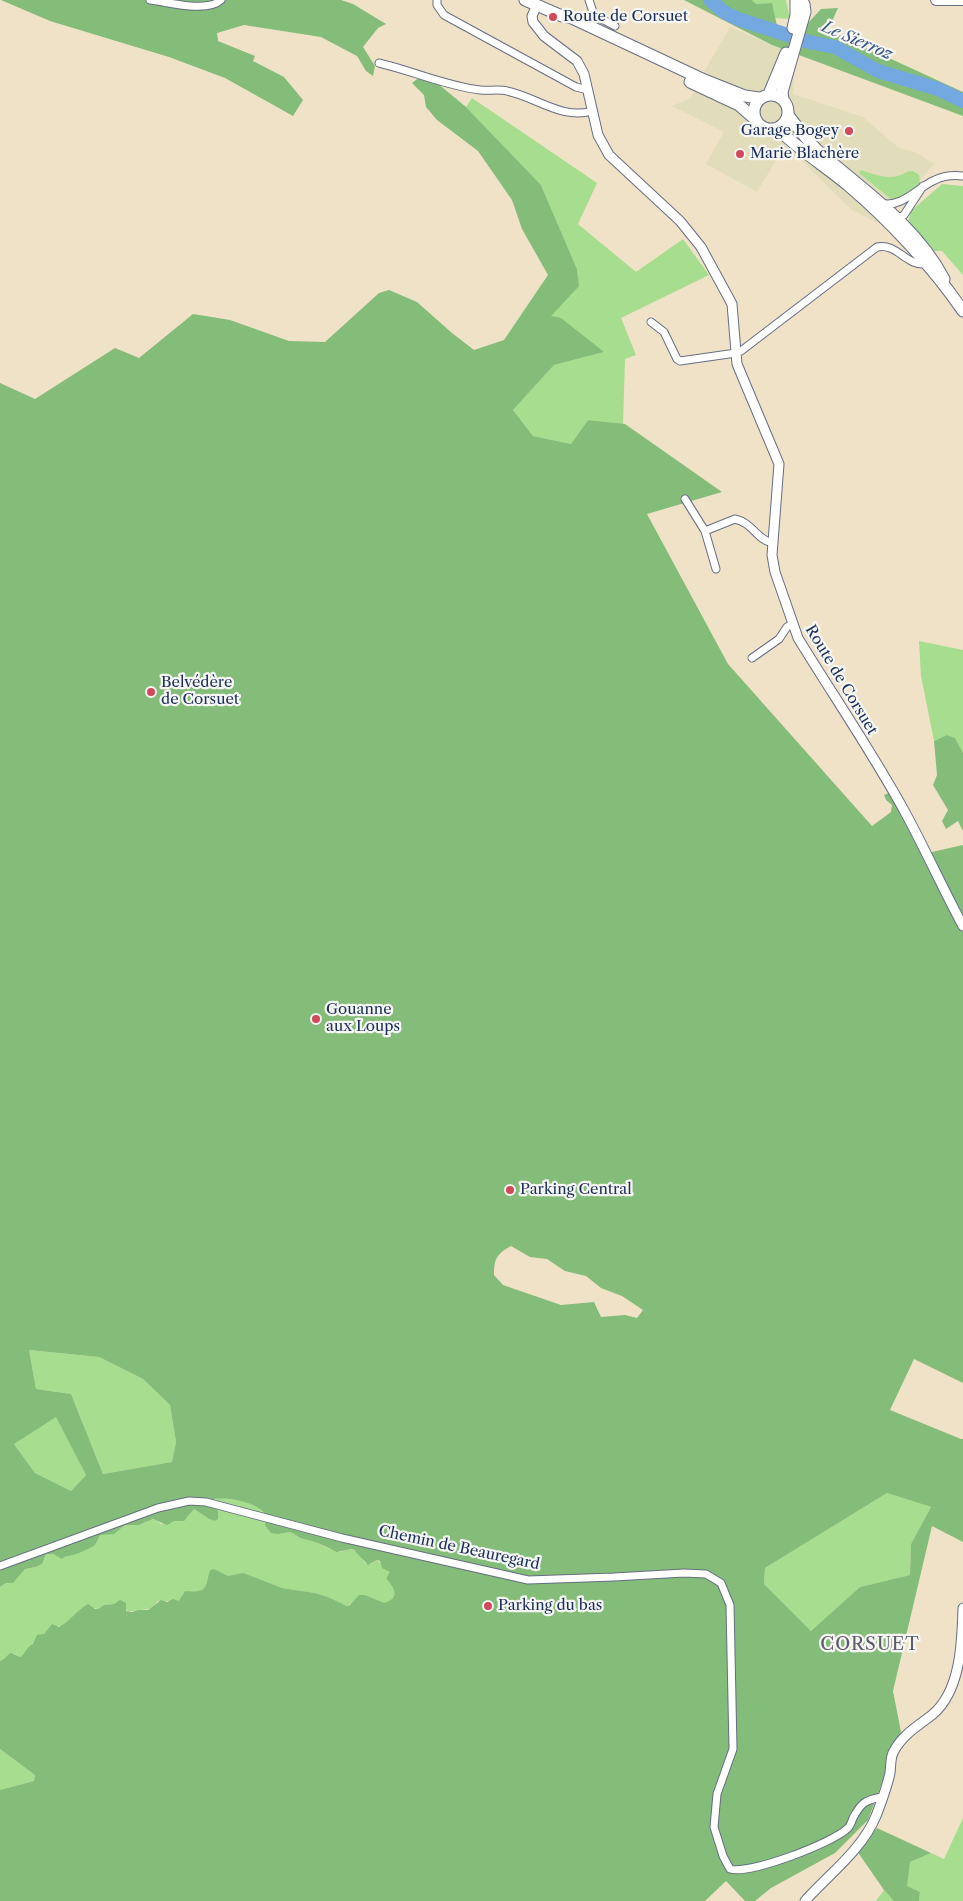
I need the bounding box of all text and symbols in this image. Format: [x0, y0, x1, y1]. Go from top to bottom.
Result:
place label: Route de Corsuet [563, 8, 688, 26]
marker: Route de Corsuet [547, 11, 559, 23]
water label: Le Sierroz [819, 18, 895, 64]
place label: Garage Bogey [741, 122, 839, 140]
marker: Garage Bogey [843, 125, 855, 137]
place label: Marie Blachère [750, 145, 859, 163]
marker: Marie Blachère [734, 148, 746, 160]
street label: Route de Corsuet [801, 622, 881, 738]
place label: Belvédère de Corsuet [161, 674, 239, 709]
marker: Belvédère de Corsuet [145, 686, 157, 698]
place label: Gouanne aux Loups [326, 1001, 400, 1036]
marker: Gouanne aux Loups [310, 1013, 322, 1025]
place label: Parking Central [520, 1181, 632, 1199]
marker: Parking Central [504, 1184, 516, 1196]
street label: Chemin de Beauregard [377, 1522, 541, 1574]
place label: Parking du bas [498, 1597, 602, 1615]
marker: Parking du bas [482, 1600, 494, 1612]
district label: CORSUET [819, 1634, 921, 1656]

